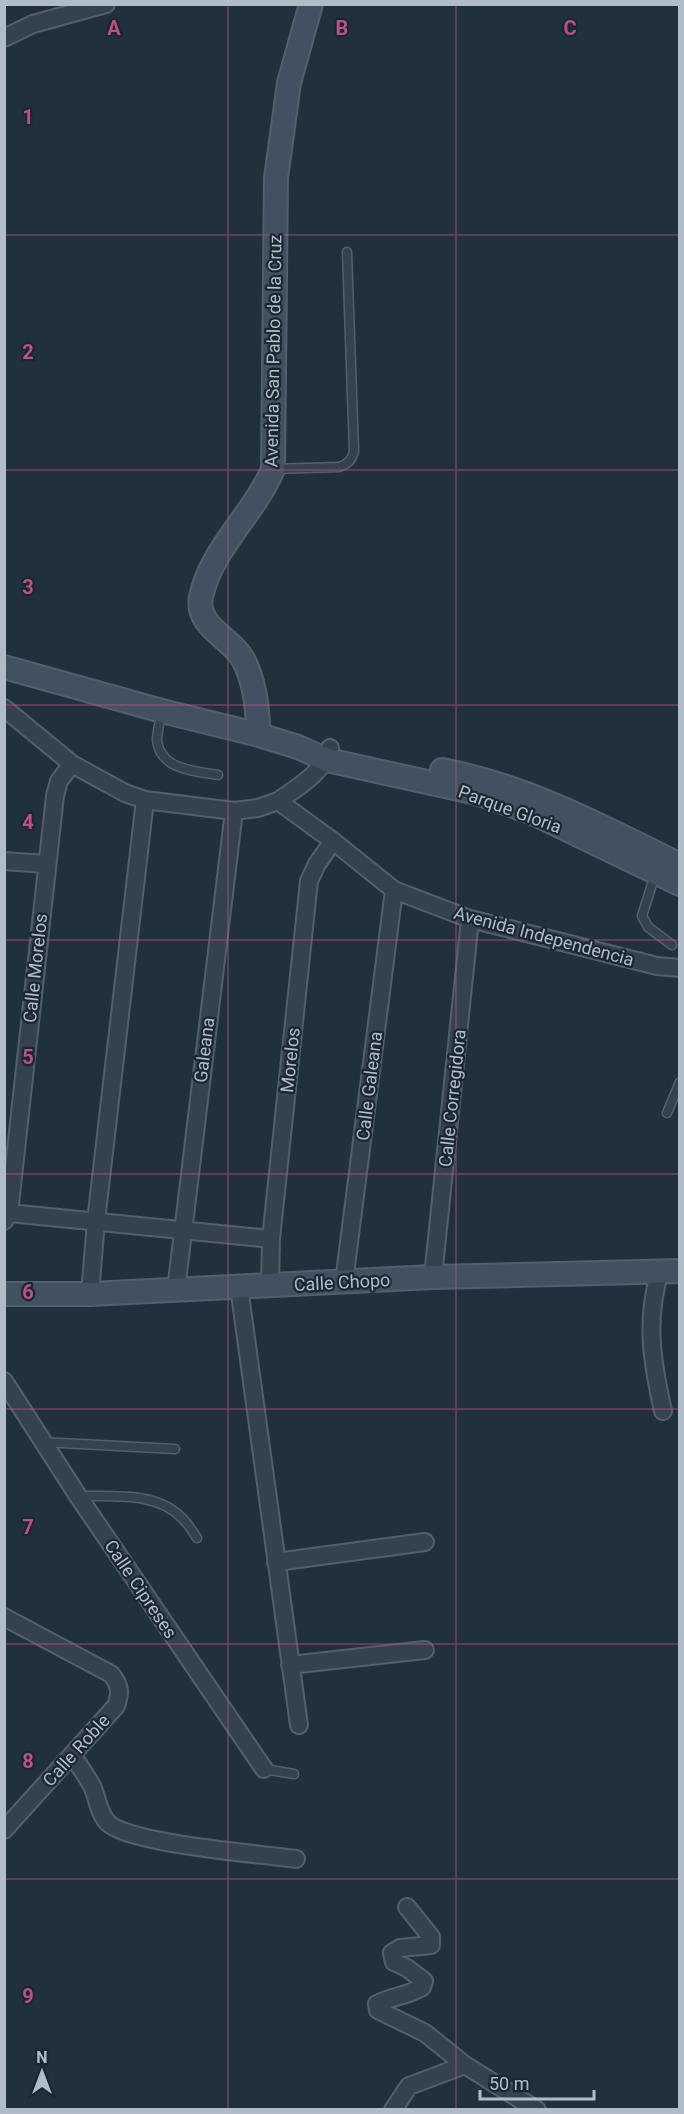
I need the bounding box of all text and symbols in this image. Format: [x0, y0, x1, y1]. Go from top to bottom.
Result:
text: A [107, 16, 121, 40]
text: B [336, 16, 348, 40]
text: C [563, 16, 577, 40]
text: 1 [22, 105, 34, 129]
street label: Avenida San Pablo de la Cruz [260, 234, 286, 468]
text: 2 [22, 340, 34, 364]
text: 3 [22, 575, 34, 599]
street label: Parque Gloria [456, 781, 564, 837]
text: 4 [22, 810, 34, 834]
street label: Avenida Independencia [452, 902, 636, 970]
street label: Calle Morelos [19, 912, 51, 1024]
street label: Galeana [190, 1016, 218, 1084]
street label: Morelos [276, 1026, 304, 1094]
street label: Calle Corregidora [434, 1028, 470, 1168]
street label: Calle Galeana [352, 1030, 386, 1142]
text: 5 [22, 1045, 34, 1069]
street label: Calle Chopo [293, 1269, 391, 1295]
text: 6 [22, 1280, 34, 1304]
text: 7 [22, 1515, 34, 1539]
street label: Calle Cipreses [100, 1536, 182, 1642]
street label: Calle Roble [38, 1710, 114, 1790]
text: 8 [22, 1749, 34, 1773]
text: 9 [22, 1984, 34, 2008]
north arrow [12, 2042, 72, 2102]
text: N [36, 2048, 48, 2067]
scale bar [480, 2063, 594, 2101]
text: 50 m [489, 2073, 529, 2094]

